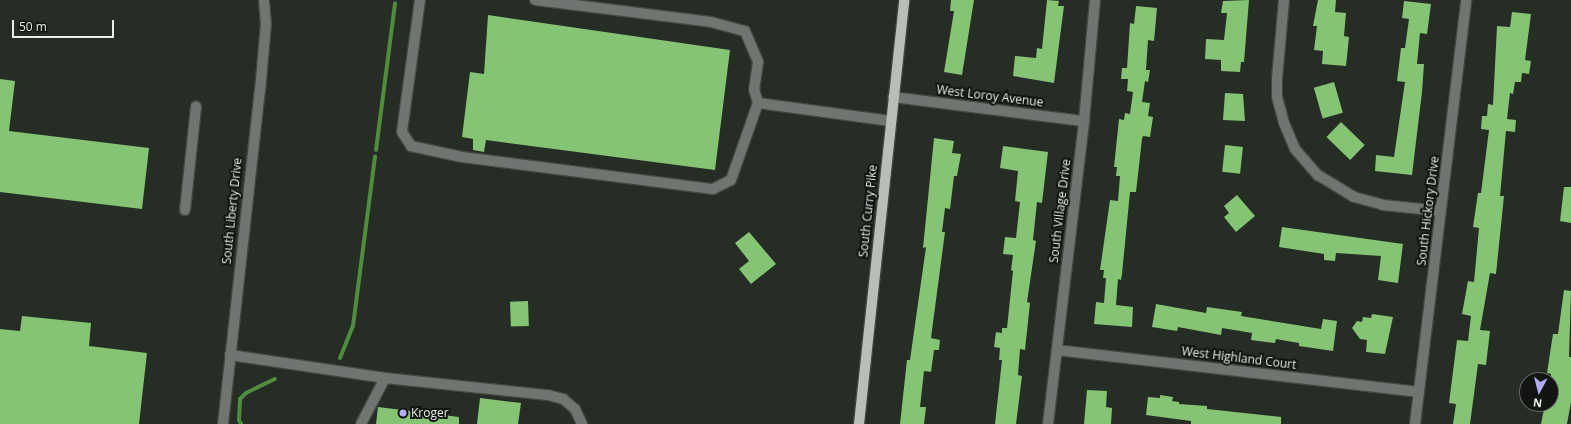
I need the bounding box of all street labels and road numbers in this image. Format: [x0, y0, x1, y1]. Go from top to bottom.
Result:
street label: West Loroy Avenue [936, 82, 1044, 110]
street label: South Hickory Drive [1414, 155, 1442, 267]
street label: South Liberty Drive [219, 157, 245, 265]
street label: South Village Drive [1046, 158, 1074, 264]
street label: South Curry Pike [856, 164, 880, 258]
street label: West Highland Court [1181, 344, 1297, 372]

